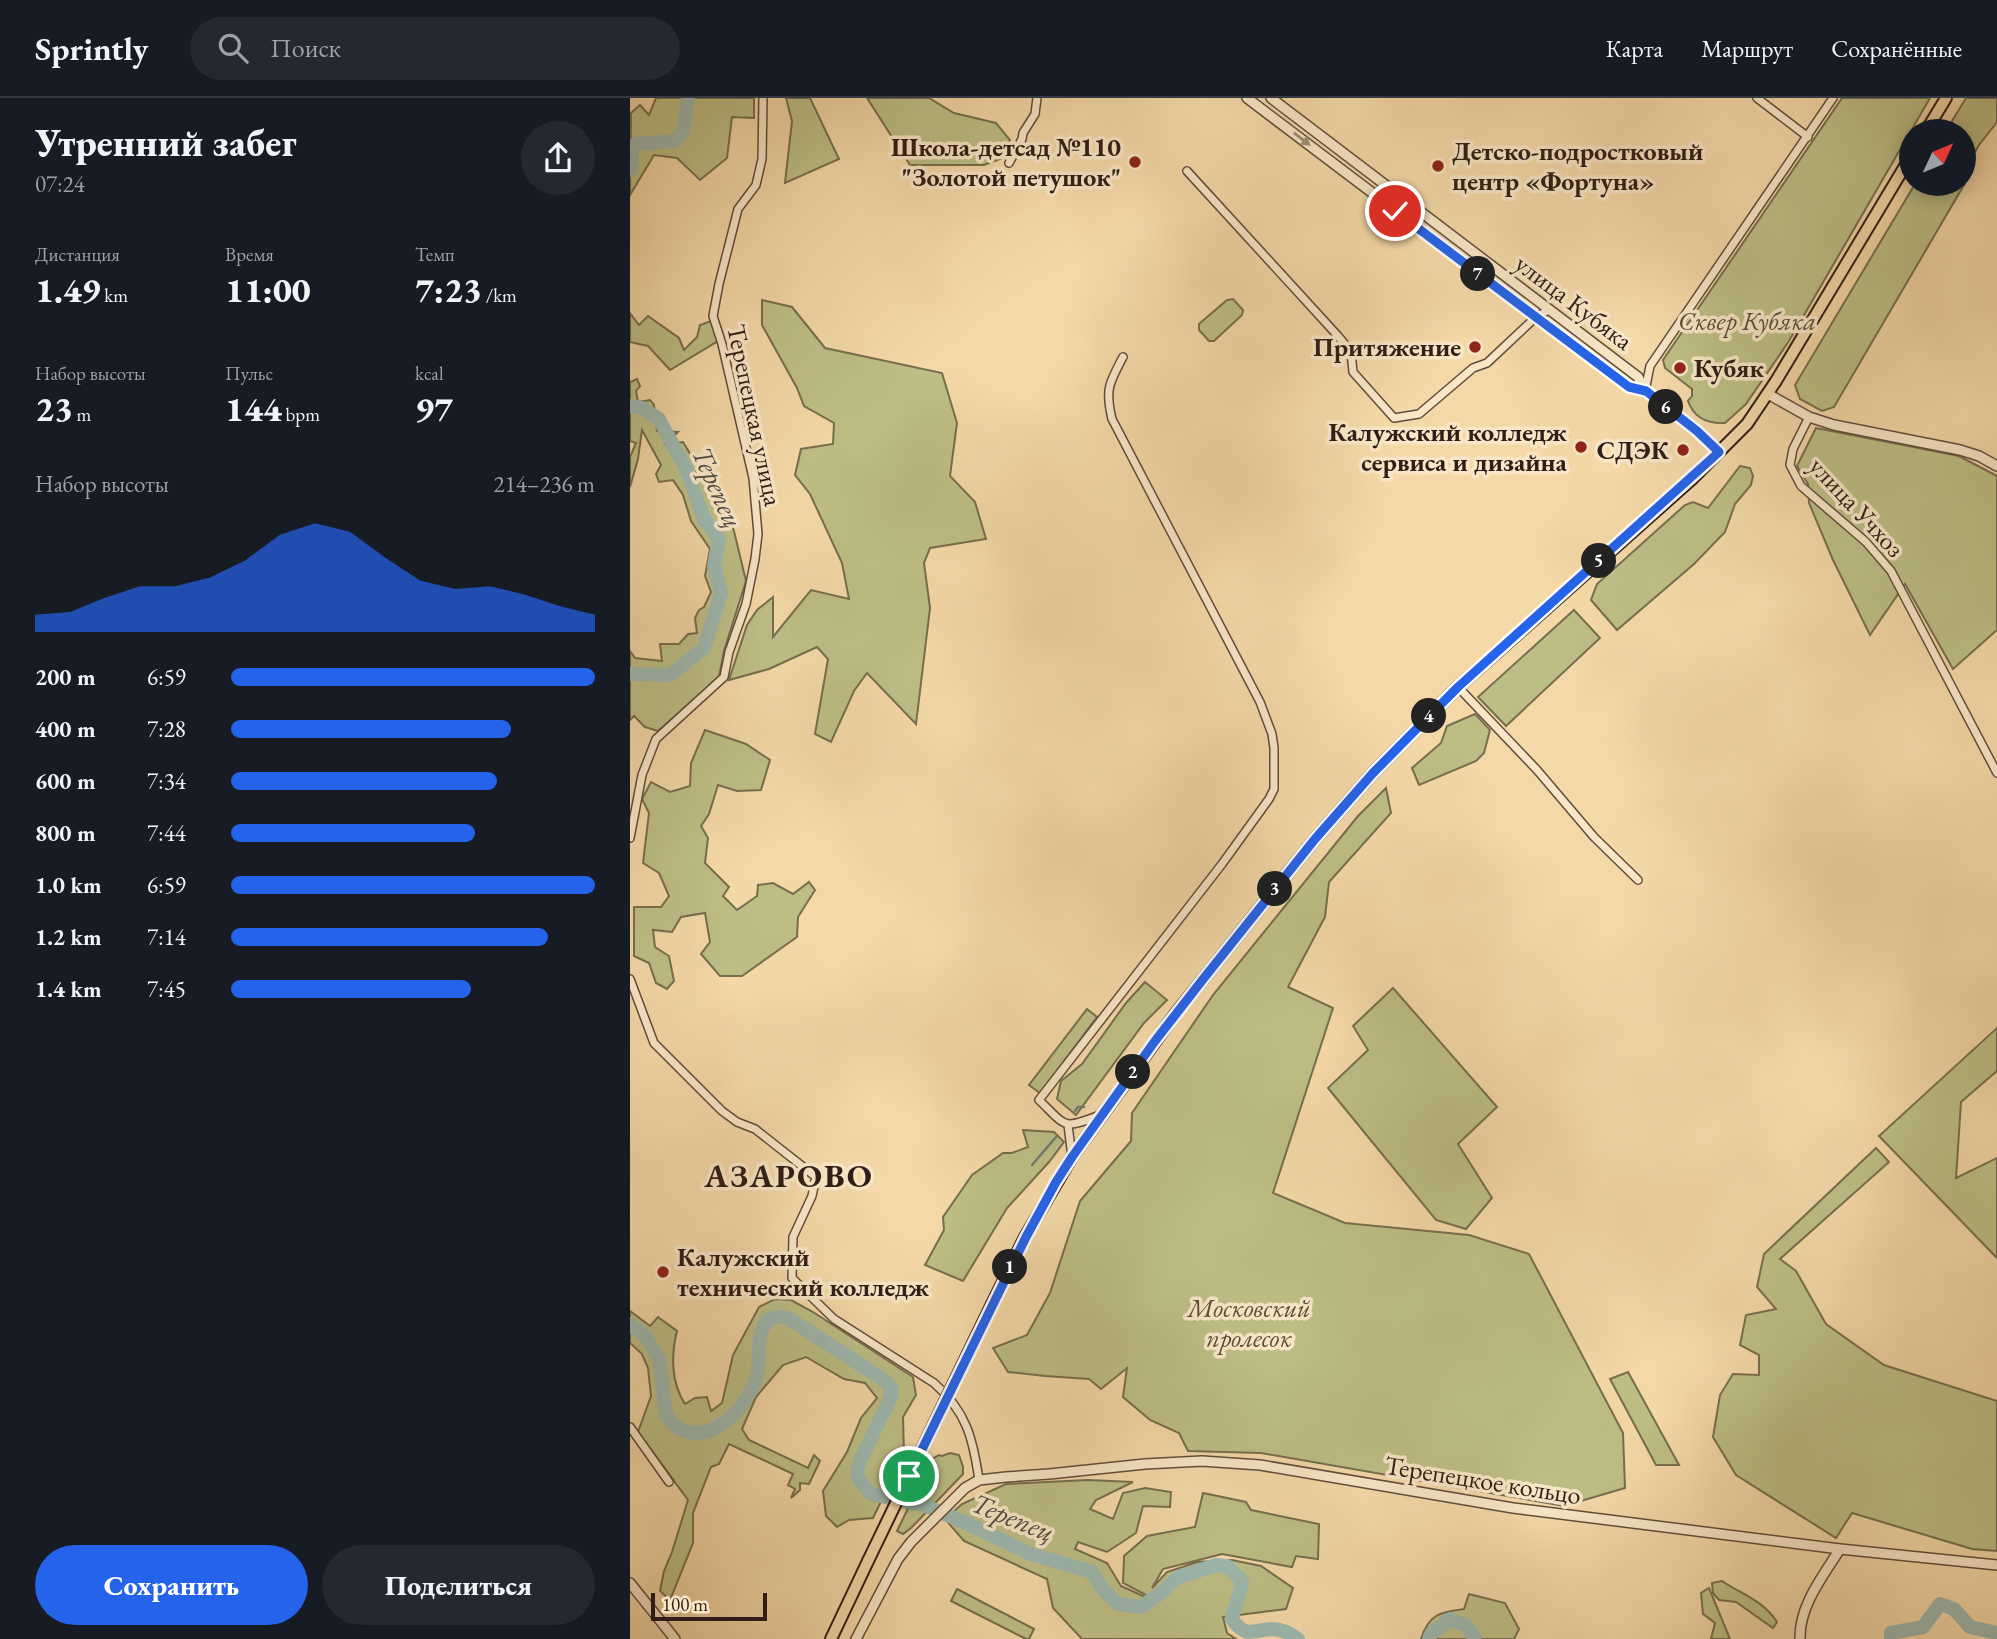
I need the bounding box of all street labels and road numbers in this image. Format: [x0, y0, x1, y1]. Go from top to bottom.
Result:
street label: улица Кубяка [1508, 246, 1640, 358]
street label: Терепецкая улица [719, 321, 791, 510]
street label: улица Учхоз [1802, 450, 1912, 564]
street label: Терепецкое кольцо [1382, 1448, 1584, 1512]

